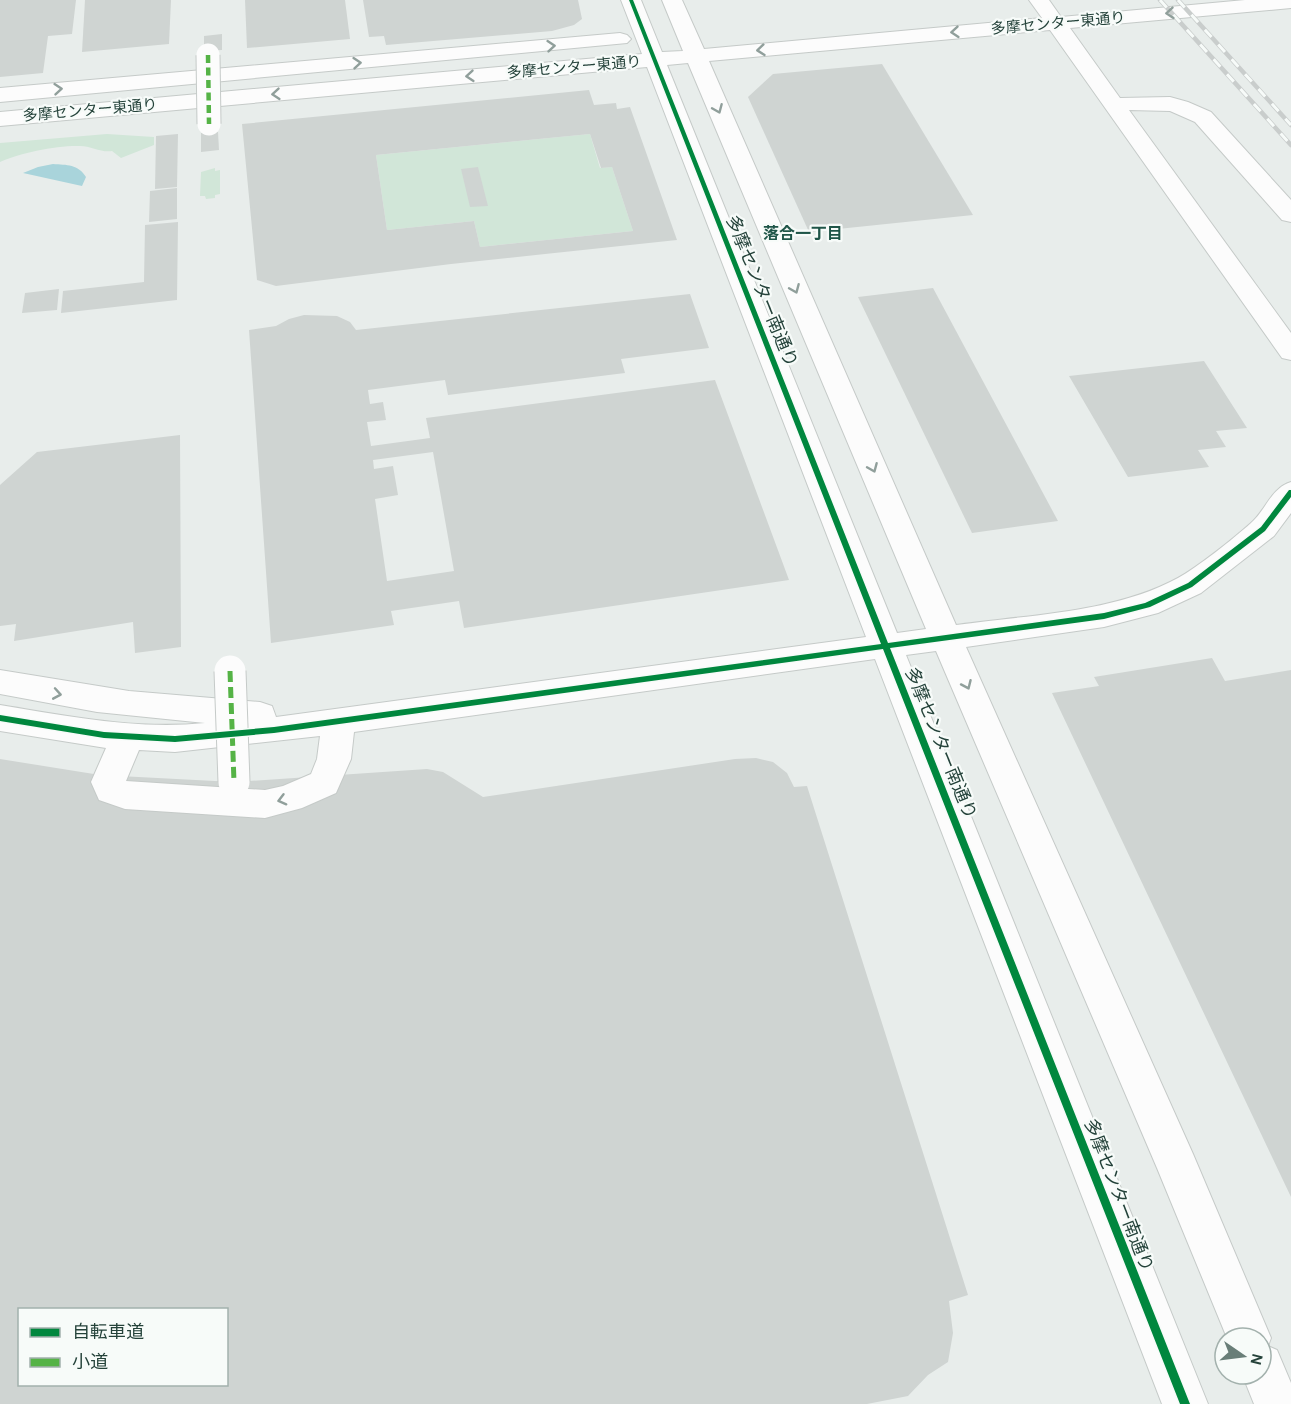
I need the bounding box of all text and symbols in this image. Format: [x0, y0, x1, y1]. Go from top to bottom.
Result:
one-way arrow [1165, 6, 1175, 19]
street label: 多摩センター東通り [990, 8, 1126, 38]
one-way arrow [950, 25, 959, 38]
one-way arrow [547, 39, 556, 52]
one-way arrow [756, 43, 765, 56]
street label: 多摩センター東通り [506, 52, 642, 82]
one-way arrow [353, 57, 362, 70]
one-way arrow [466, 69, 475, 82]
one-way arrow [54, 83, 63, 96]
one-way arrow [272, 87, 281, 100]
street label: 多摩センター東通り [22, 95, 158, 125]
one-way arrow [711, 103, 723, 114]
street label: 多摩センター南通り [721, 212, 803, 370]
district label: 落合一丁目 [763, 224, 843, 243]
one-way arrow [788, 282, 800, 293]
one-way arrow [865, 461, 877, 472]
street label: 多摩センター南通り [900, 664, 982, 822]
one-way arrow [959, 679, 971, 690]
one-way arrow [52, 687, 62, 700]
one-way arrow [277, 793, 288, 805]
street label: 多摩センター南通り [1080, 1115, 1158, 1275]
legend [18, 1308, 228, 1386]
text: 自転車道 [72, 1321, 144, 1343]
north arrow [1213, 1326, 1273, 1386]
text: 小道 [72, 1351, 108, 1373]
text: N [1246, 1352, 1268, 1367]

